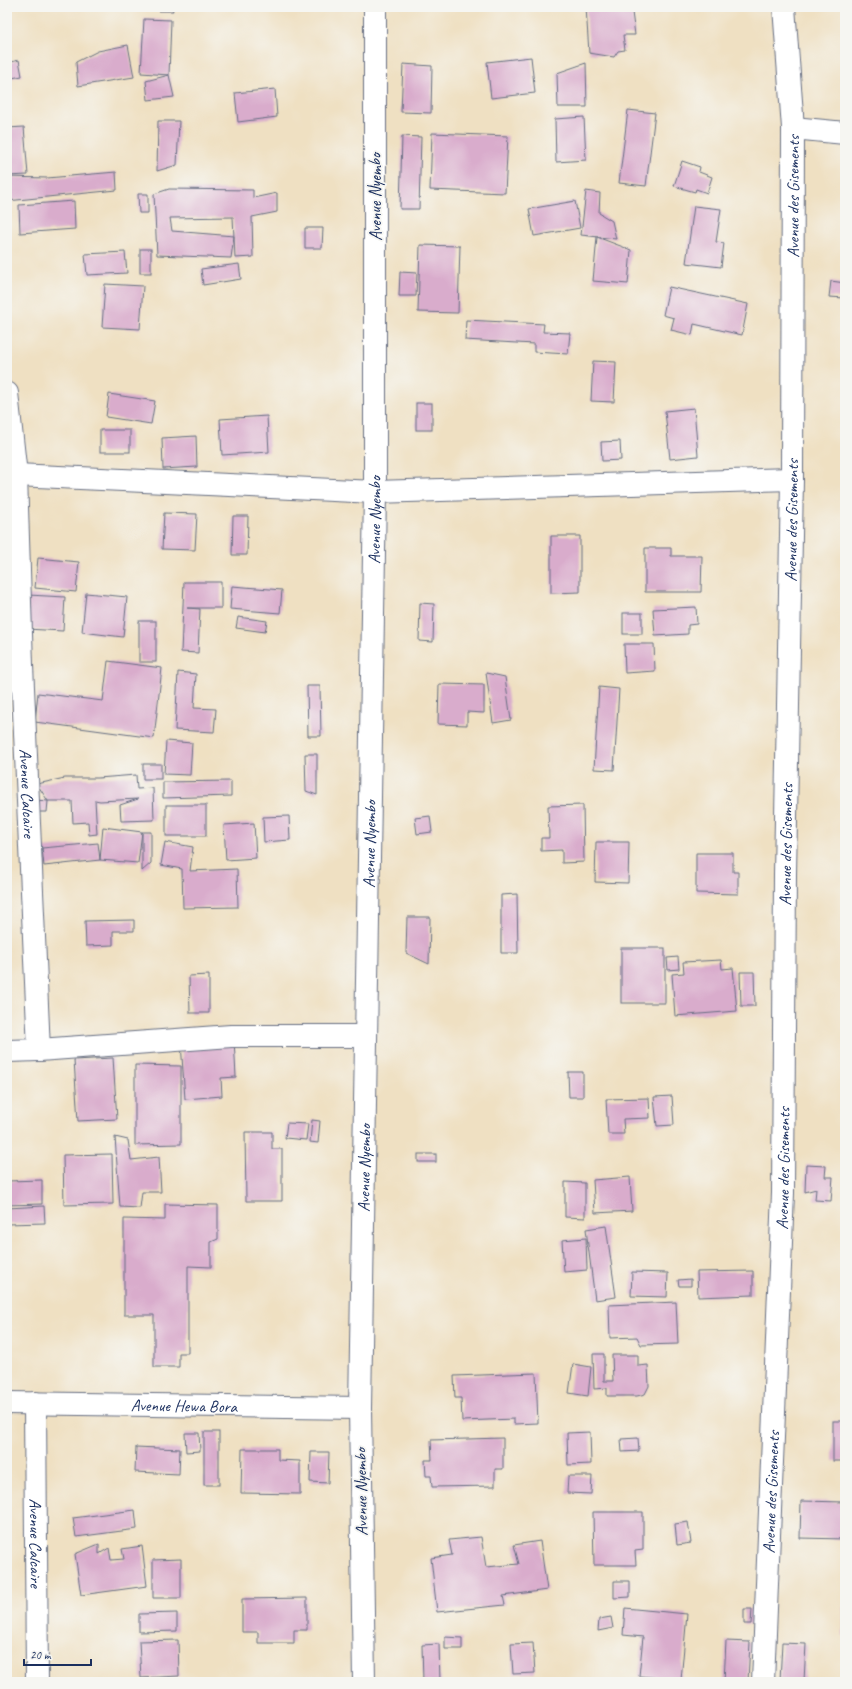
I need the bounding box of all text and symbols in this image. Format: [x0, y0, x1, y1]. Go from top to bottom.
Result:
street label: Avenue des Gisements [782, 133, 803, 258]
street label: Avenue Nyembo [365, 151, 386, 241]
street label: Avenue des Gisements [780, 457, 803, 582]
street label: Avenue Nyembo [363, 474, 386, 564]
street label: Avenue Calcaire [15, 748, 40, 840]
street label: Avenue des Gisements [774, 781, 797, 906]
street label: Avenue Nyembo [358, 798, 380, 888]
street label: Avenue des Gisements [771, 1105, 794, 1230]
street label: Avenue Nyembo [353, 1122, 375, 1212]
street label: Avenue Hewa Bora [131, 1394, 239, 1417]
street label: Avenue des Gisements [758, 1428, 784, 1554]
street label: Avenue Nyembo [350, 1446, 372, 1536]
street label: Avenue Calcaire [25, 1498, 47, 1589]
scale bar [24, 1641, 91, 1667]
text: 20 m [30, 1647, 52, 1663]

